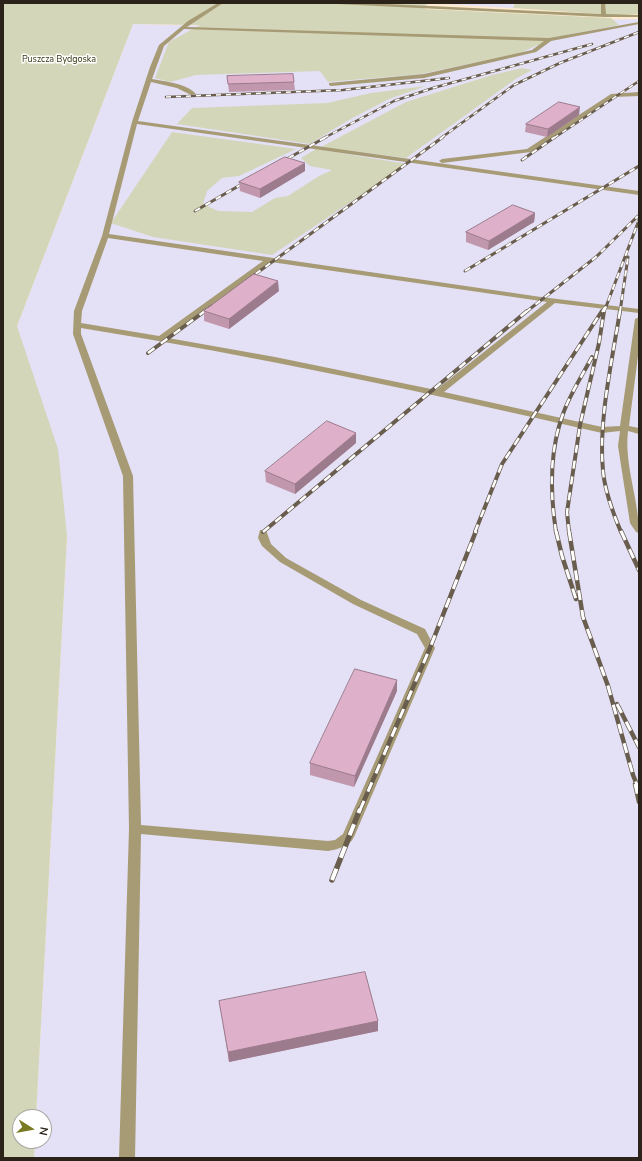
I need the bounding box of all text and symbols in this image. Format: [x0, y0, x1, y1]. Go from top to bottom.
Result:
park label: Puszcza Bydgoska [22, 55, 96, 65]
north arrow [12, 1109, 52, 1149]
text: N [35, 1126, 51, 1137]

